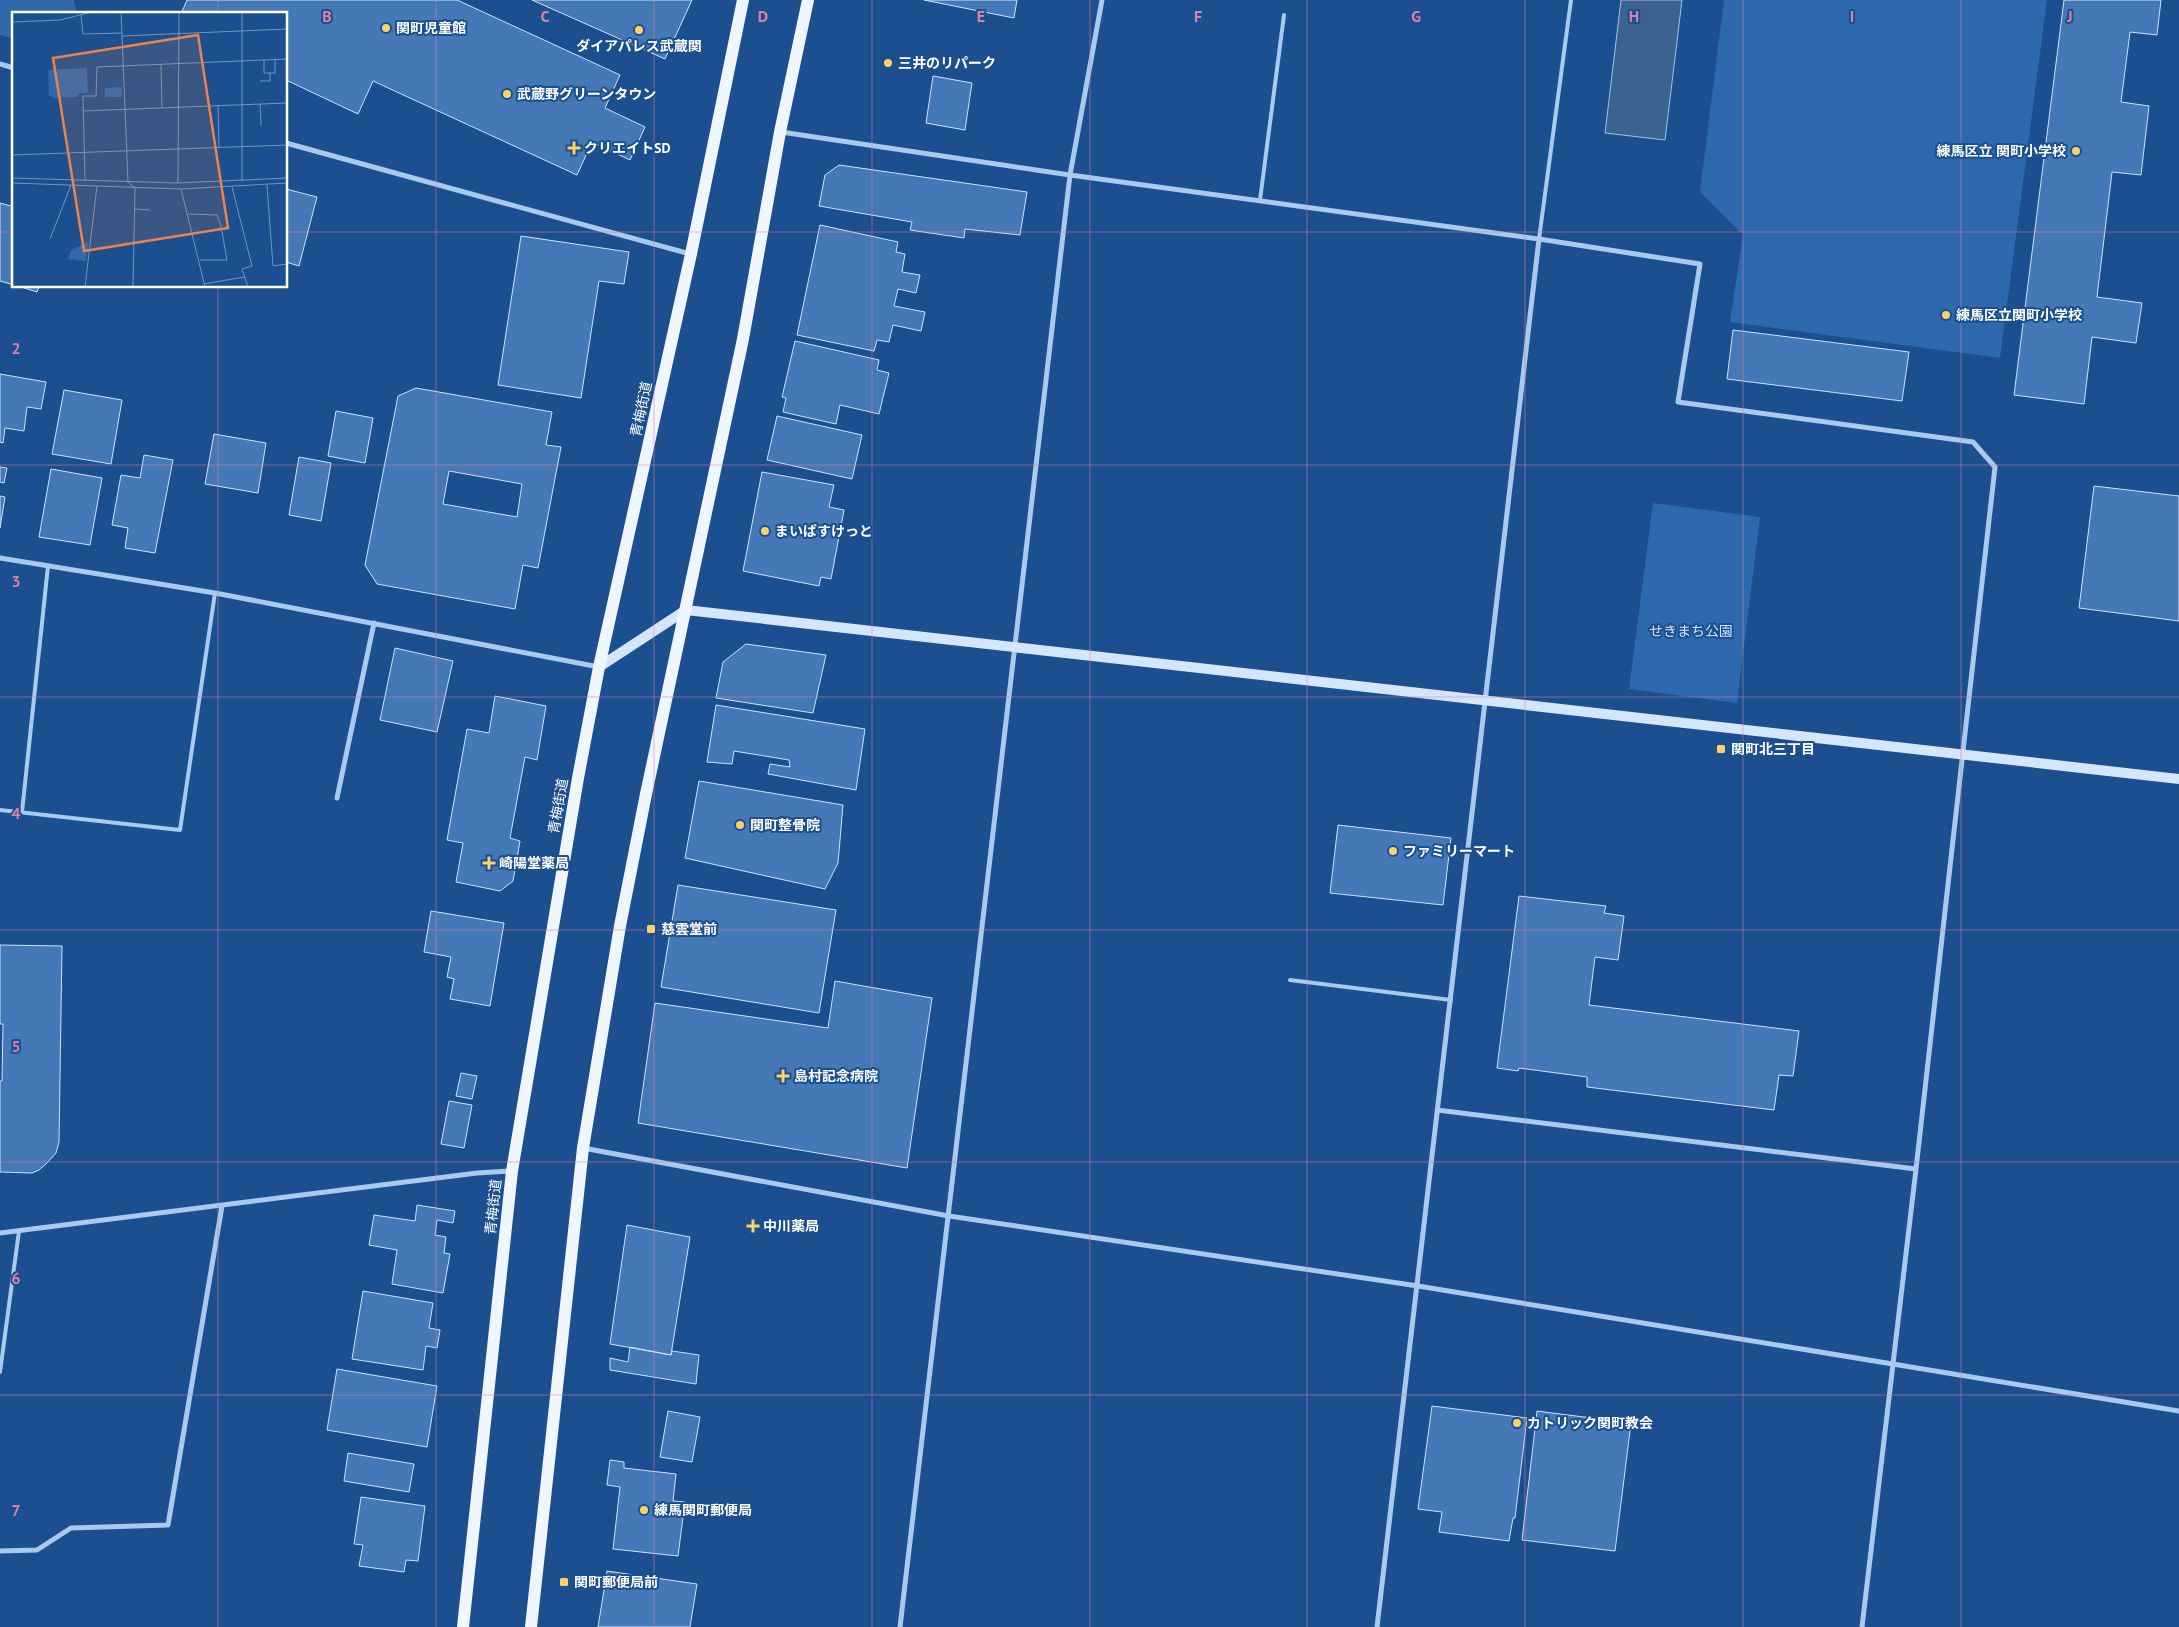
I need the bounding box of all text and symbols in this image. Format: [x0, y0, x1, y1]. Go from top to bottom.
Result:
text: B [322, 6, 332, 26]
text: C [541, 6, 550, 26]
text: D [758, 6, 768, 26]
text: E [977, 6, 985, 26]
text: F [1194, 6, 1202, 26]
text: G [1411, 6, 1421, 26]
text: H [1629, 6, 1639, 26]
text: I [1850, 6, 1854, 26]
text: J [2066, 6, 2073, 26]
inset map [12, 12, 288, 288]
place label: 関町児童館 [396, 19, 466, 37]
marker: 関町児童館 [380, 22, 392, 34]
marker: ダイアパレス武蔵関 [633, 24, 645, 36]
place label: ダイアパレス武蔵関 [576, 37, 702, 55]
place label: 三井のリパーク [898, 54, 996, 72]
marker: 三井のリパーク [882, 57, 894, 69]
place label: 武蔵野グリーンタウン [517, 85, 656, 103]
marker: 武蔵野グリーンタウン [501, 88, 513, 100]
place label: クリエイトSD [584, 139, 670, 157]
marker: クリエイトSD [568, 142, 580, 154]
place label: 練馬区立 関町小学校 [1936, 142, 2066, 160]
marker: 練馬区立 関町小学校 [2070, 145, 2082, 157]
place label: 練馬区立関町小学校 [1956, 306, 2082, 324]
marker: 練馬区立関町小学校 [1940, 309, 1952, 321]
text: 2 [11, 338, 21, 358]
street label: 青梅街道 [626, 380, 656, 438]
place label: まいばすけっと [775, 522, 873, 540]
marker: まいばすけっと [759, 525, 771, 537]
text: 3 [11, 571, 21, 591]
park label: せきまち公園 [1649, 622, 1733, 640]
place label: 関町北三丁目 [1731, 740, 1815, 758]
marker: 関町北三丁目 [1715, 743, 1727, 755]
street label: 青梅街道 [544, 777, 572, 835]
text: 4 [11, 803, 21, 823]
place label: 関町整骨院 [750, 816, 820, 834]
marker: 関町整骨院 [734, 819, 746, 831]
place label: ファミリーマート [1403, 842, 1515, 860]
marker: ファミリーマート [1387, 845, 1399, 857]
place label: 崎陽堂薬局 [499, 854, 569, 872]
marker: 崎陽堂薬局 [483, 857, 495, 869]
place label: 慈雲堂前 [661, 920, 717, 938]
marker: 慈雲堂前 [645, 923, 657, 935]
text: 5 [11, 1036, 21, 1056]
place label: 島村記念病院 [794, 1067, 878, 1085]
marker: 島村記念病院 [776, 1069, 790, 1083]
street label: 青梅街道 [481, 1178, 505, 1236]
place label: 中川薬局 [763, 1217, 819, 1235]
marker: 中川薬局 [747, 1220, 759, 1232]
text: 6 [11, 1268, 21, 1288]
place label: カトリック関町教会 [1527, 1414, 1653, 1432]
marker: カトリック関町教会 [1511, 1417, 1523, 1429]
text: 7 [11, 1500, 21, 1520]
place label: 練馬関町郵便局 [654, 1501, 752, 1519]
marker: 練馬関町郵便局 [638, 1504, 650, 1516]
place label: 関町郵便局前 [574, 1573, 658, 1591]
marker: 関町郵便局前 [558, 1576, 570, 1588]

